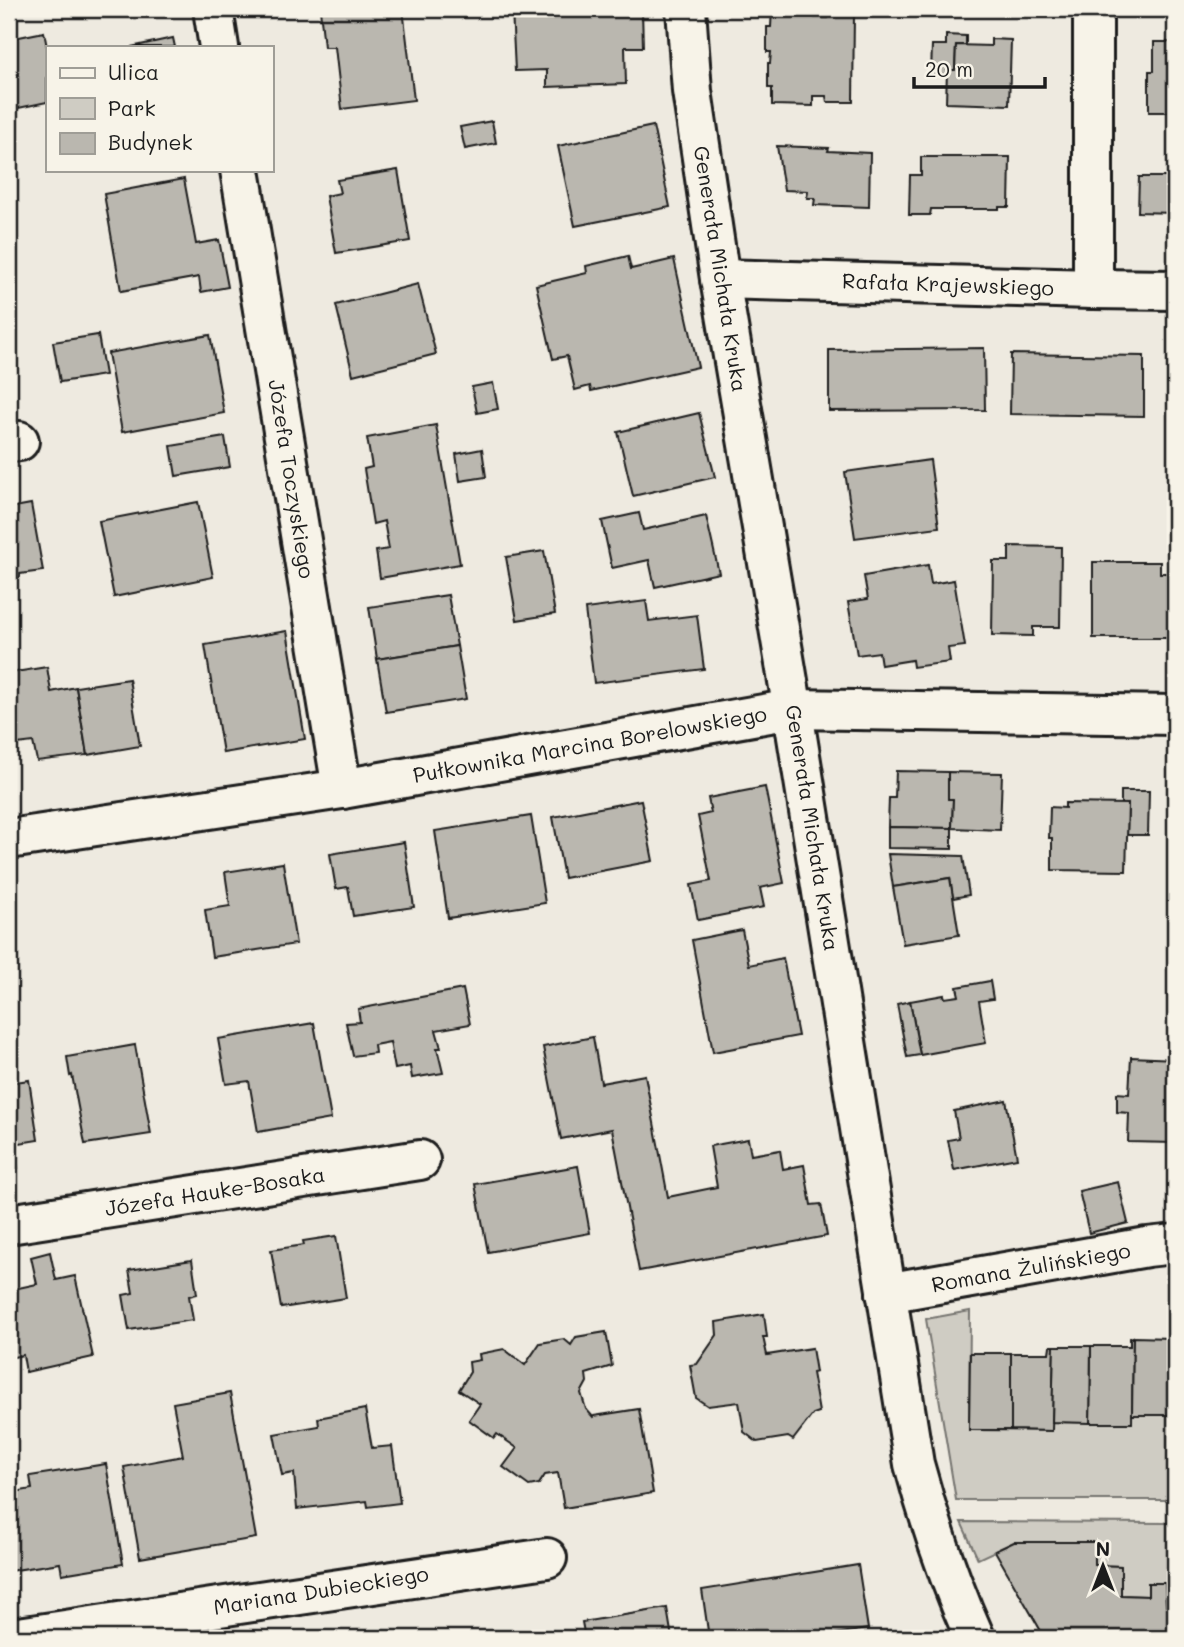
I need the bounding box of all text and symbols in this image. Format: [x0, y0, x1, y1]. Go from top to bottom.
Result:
legend [46, 46, 273, 172]
scale bar [914, 46, 1046, 90]
text: 20 m [925, 55, 973, 82]
text: Ulica [108, 58, 159, 85]
text: Park [108, 94, 156, 121]
text: Budynek [108, 128, 193, 155]
street label: Generała Michała Kruka [689, 144, 754, 394]
street label: Rafała Krajewskiego [842, 266, 1055, 301]
street label: Józefa Toczyskiego [263, 377, 322, 580]
street label: Pułkownika Marcina Borelowskiego [411, 699, 769, 788]
street label: Generała Michała Kruka [781, 703, 846, 953]
street label: Józefa Hauke-Bosaka [103, 1160, 327, 1221]
street label: Romana Żulińskiego [929, 1236, 1132, 1297]
north arrow [1068, 1532, 1138, 1602]
text: N [1096, 1536, 1110, 1561]
street label: Mariana Dubieckiego [211, 1559, 430, 1620]

